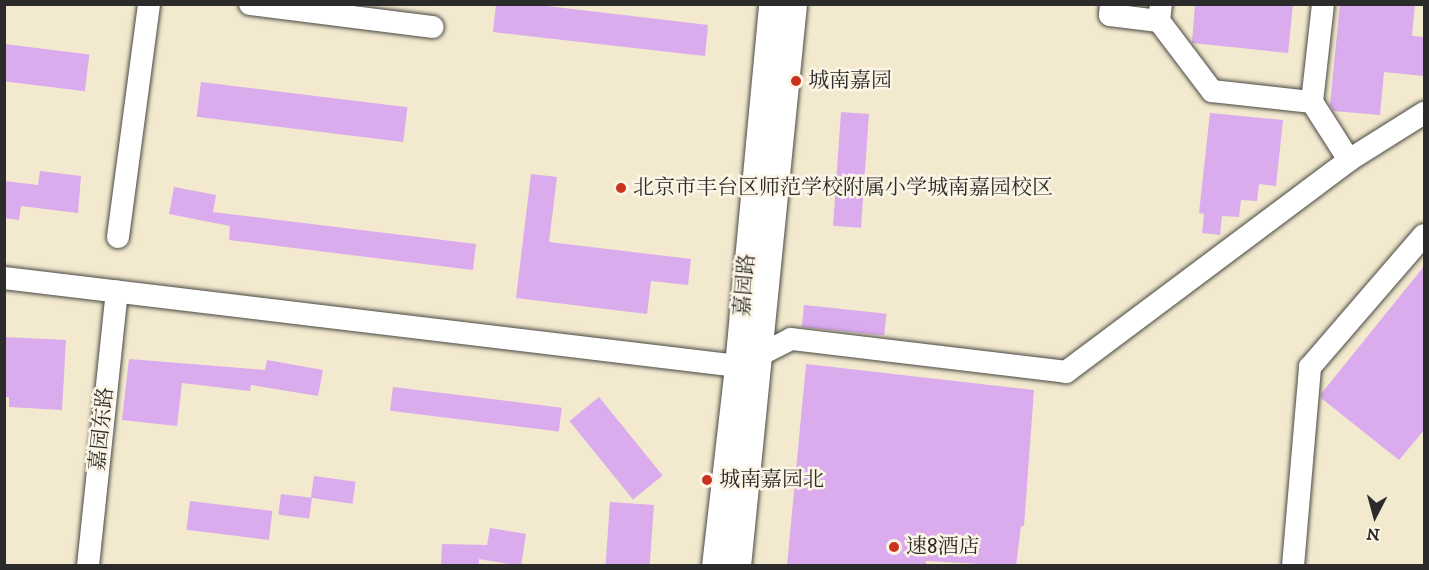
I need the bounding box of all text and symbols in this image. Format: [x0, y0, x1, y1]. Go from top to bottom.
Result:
place label: 城南嘉园 [808, 68, 892, 94]
marker: 城南嘉园 [789, 74, 803, 88]
place label: 北京市丰台区师范学校附属小学城南嘉园校区 [633, 175, 1053, 201]
marker: 北京市丰台区师范学校附属小学城南嘉园校区 [614, 181, 628, 195]
street label: 嘉园路 [730, 253, 760, 317]
street label: 嘉园东路 [85, 386, 119, 472]
place label: 城南嘉园北 [719, 467, 824, 493]
marker: 城南嘉园北 [700, 473, 714, 487]
north arrow [1345, 486, 1405, 546]
text: N [1366, 523, 1381, 545]
place label: 速8酒店 [906, 534, 980, 560]
marker: 速8酒店 [887, 540, 901, 554]

